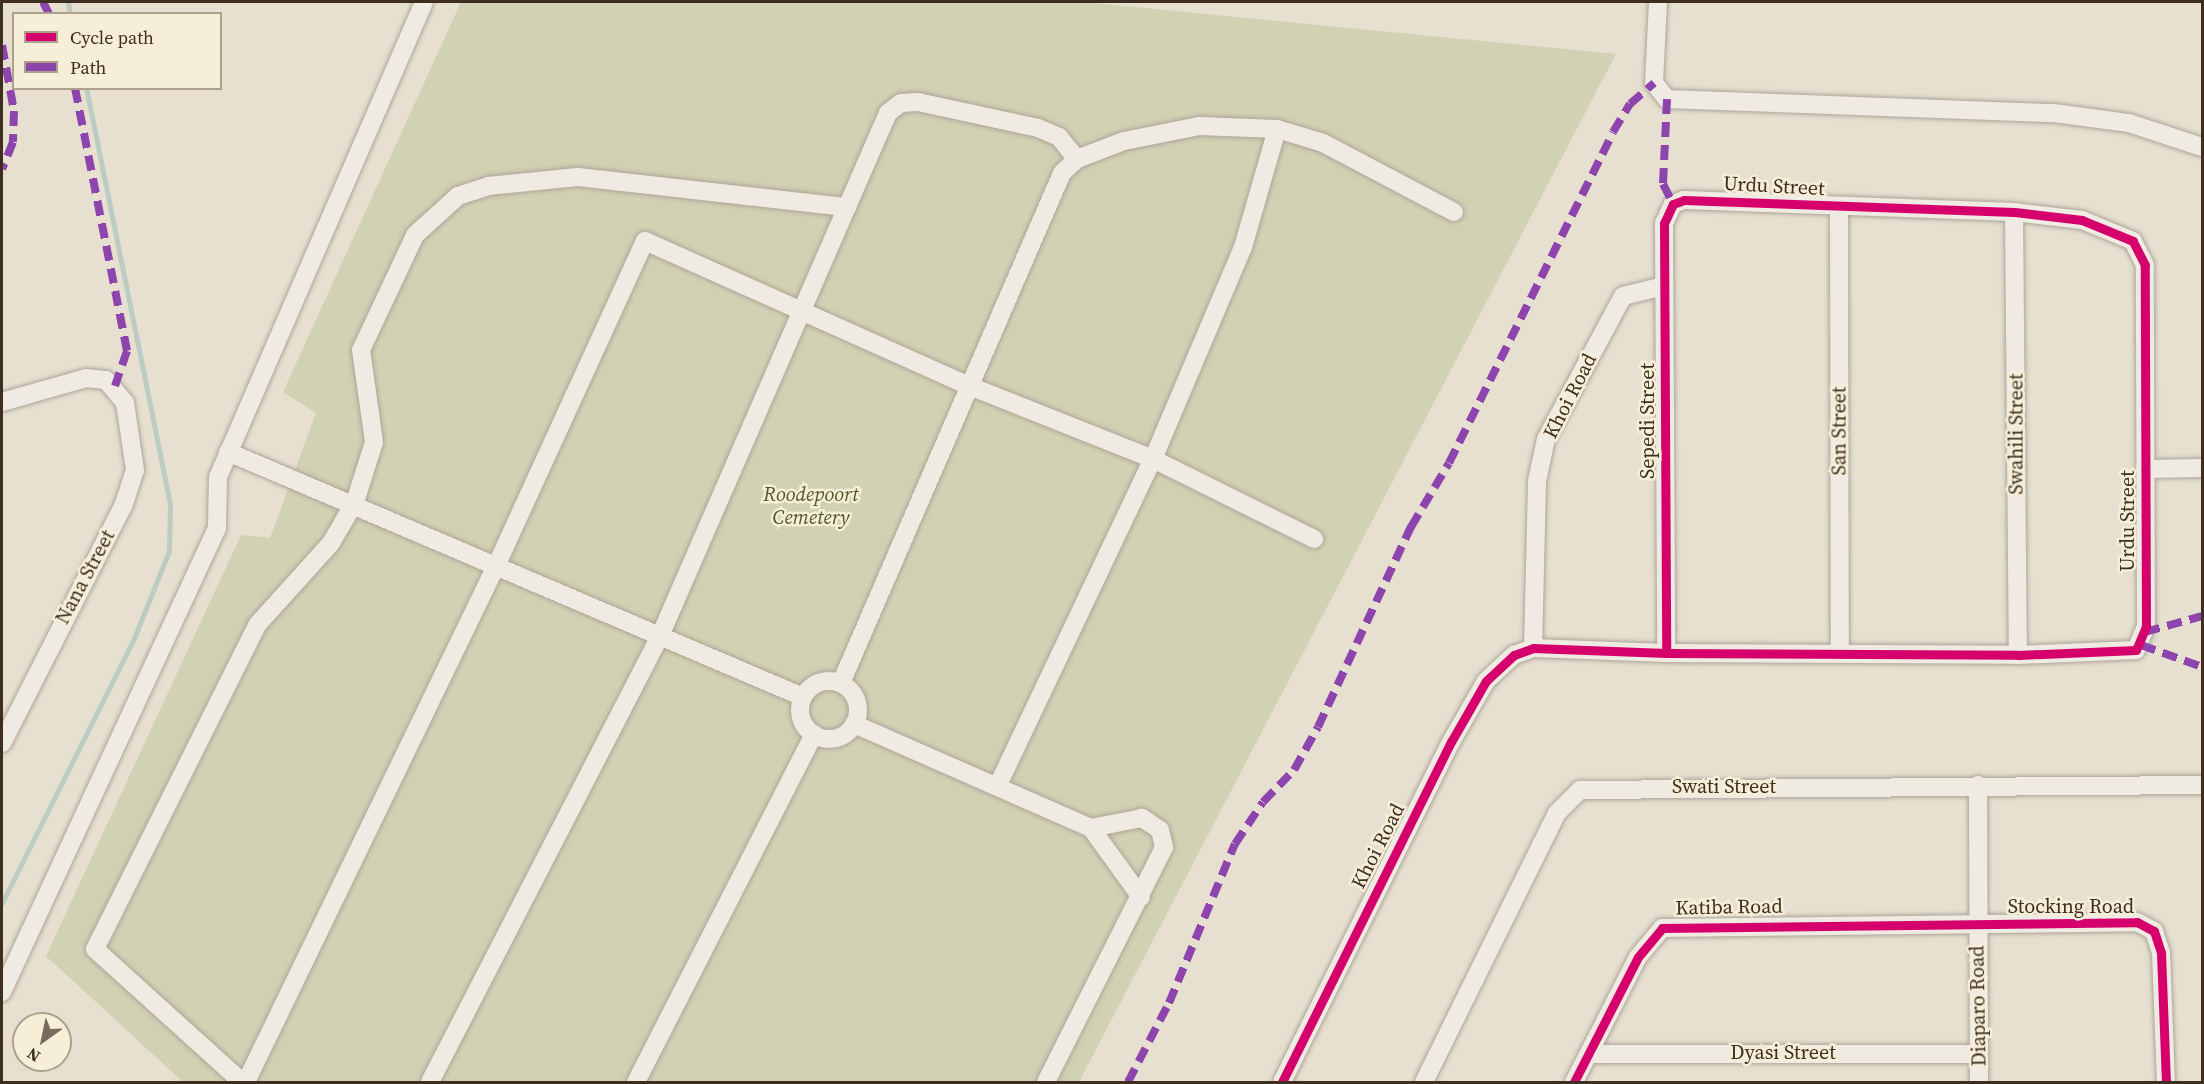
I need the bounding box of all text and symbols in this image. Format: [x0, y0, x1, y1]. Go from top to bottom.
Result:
legend [12, 12, 222, 90]
text: Cycle path [70, 25, 154, 50]
text: Path [70, 55, 106, 80]
street label: Urdu Street [1723, 171, 1825, 201]
street label: Khoi Road [1538, 349, 1602, 443]
street label: Sepedi Street [1635, 363, 1659, 479]
street label: Swahili Street [2004, 373, 2028, 495]
street label: San Street [1827, 387, 1851, 475]
street label: Urdu Street [2115, 470, 2139, 572]
park label: Roodepoort Cemetery [763, 483, 859, 530]
street label: Nana Street [50, 526, 120, 628]
street label: Swati Street [1672, 774, 1776, 798]
street label: Khoi Road [1346, 799, 1410, 893]
street label: Katiba Road [1675, 894, 1783, 920]
street label: Stocking Road [2008, 894, 2134, 918]
street label: Diaparo Road [1965, 945, 1991, 1067]
north arrow [12, 1012, 72, 1072]
street label: Dyasi Street [1730, 1040, 1836, 1064]
text: N [22, 1043, 44, 1068]

